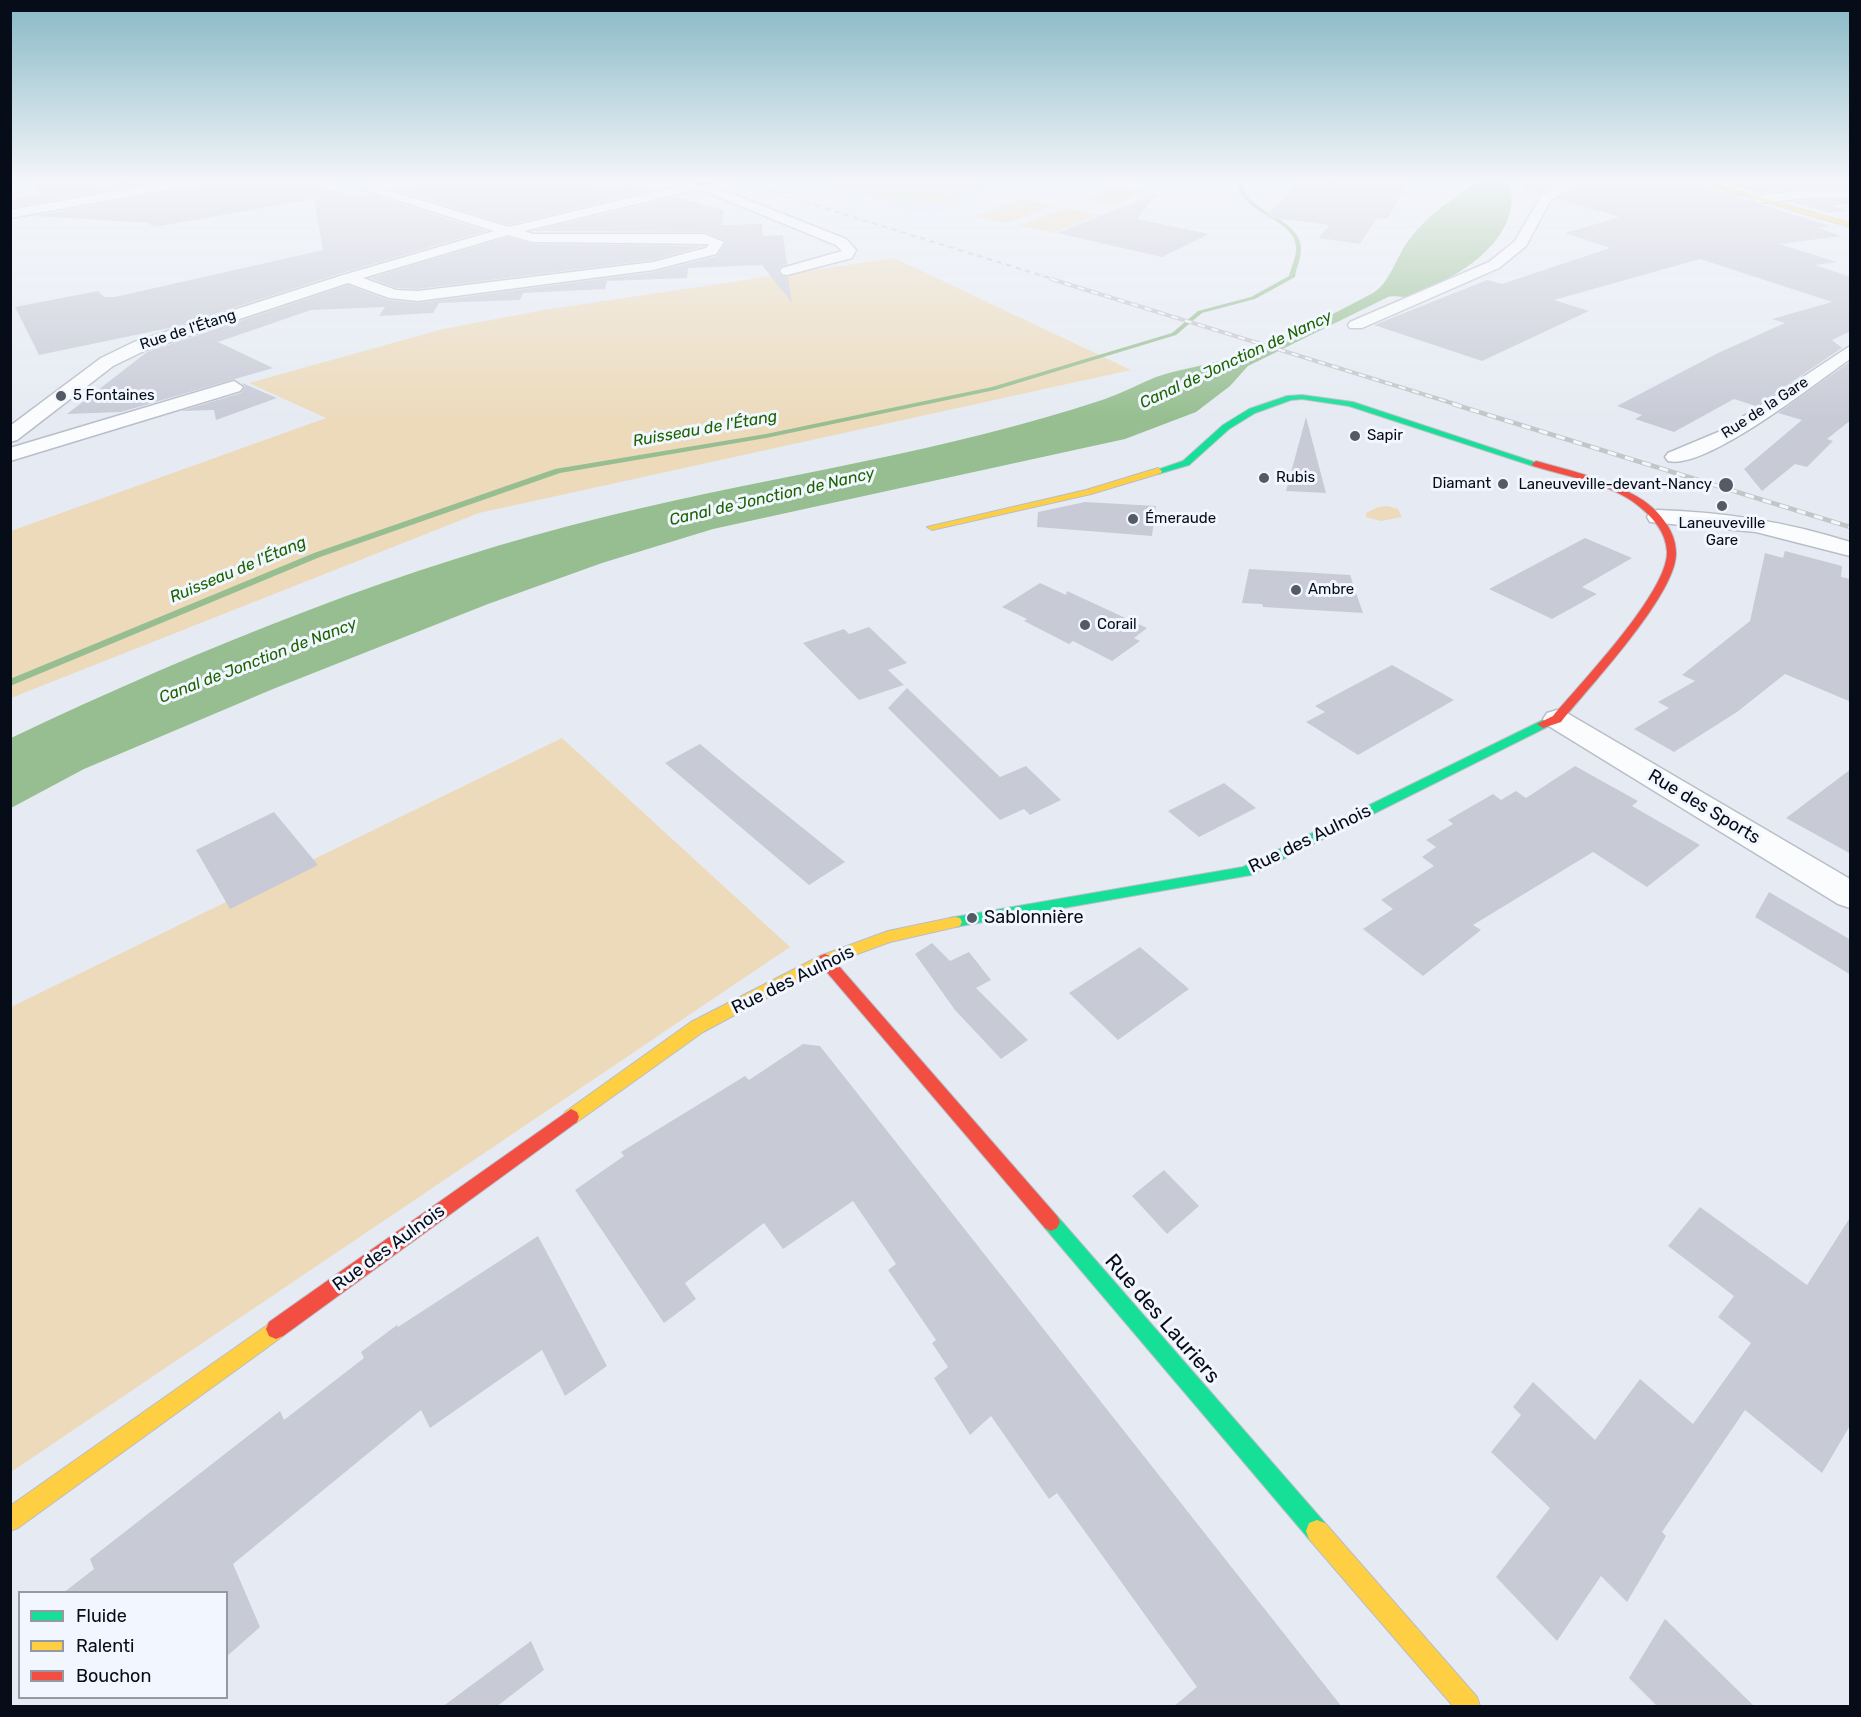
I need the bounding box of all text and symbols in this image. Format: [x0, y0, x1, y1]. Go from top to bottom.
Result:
street label: Rue de l'Étang [138, 306, 238, 354]
water label: Canal de Jonction de Nancy [1137, 307, 1335, 413]
street label: Rue de la Gare [1718, 373, 1812, 443]
place label: 5 Fontaines [73, 387, 155, 405]
marker: 5 Fontaines [54, 389, 68, 403]
water label: Ruisseau de l'Étang [631, 407, 779, 451]
place label: Sapir [1367, 427, 1403, 445]
marker: Sapir [1348, 429, 1362, 443]
water label: Canal de Jonction de Nancy [667, 464, 877, 530]
place label: Rubis [1276, 469, 1315, 487]
marker: Rubis [1257, 471, 1271, 485]
place label: Diamant [1432, 475, 1491, 493]
place label: Laneuveville-devant-Nancy [1518, 476, 1712, 494]
marker: Laneuveville-devant-Nancy [1717, 476, 1735, 494]
marker: Diamant [1496, 477, 1510, 491]
marker: Laneuveville Gare [1715, 499, 1729, 513]
place label: Émeraude [1145, 510, 1216, 528]
marker: Émeraude [1126, 512, 1140, 526]
place label: Laneuveville Gare [1678, 515, 1766, 550]
water label: Ruisseau de l'Étang [167, 533, 309, 607]
place label: Ambre [1308, 581, 1354, 599]
marker: Ambre [1289, 583, 1303, 597]
water label: Canal de Jonction de Nancy [156, 614, 360, 708]
place label: Corail [1097, 616, 1137, 634]
marker: Corail [1078, 618, 1092, 632]
street label: Rue des Sports [1644, 765, 1764, 849]
street label: Rue des Aulnois [1245, 800, 1375, 878]
place label: Sablonnière [984, 907, 1084, 929]
marker: Sablonnière [965, 911, 979, 925]
street label: Rue des Aulnois [728, 941, 858, 1019]
street label: Rue des Aulnois [329, 1200, 449, 1296]
street label: Rue des Lauriers [1099, 1249, 1225, 1389]
legend [18, 1591, 228, 1699]
text: Fluide [76, 1605, 127, 1627]
text: Ralenti [76, 1635, 134, 1657]
text: Bouchon [76, 1665, 151, 1687]

